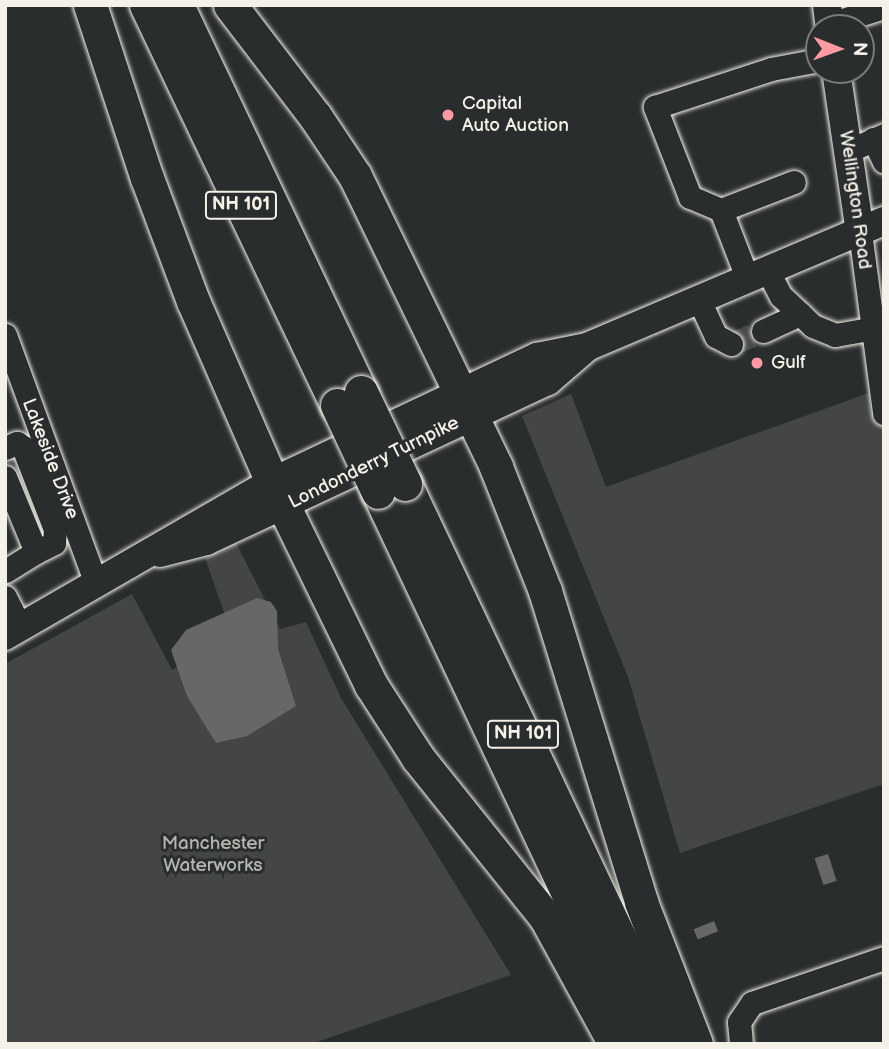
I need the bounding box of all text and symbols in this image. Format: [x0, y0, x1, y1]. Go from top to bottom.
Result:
north arrow [805, 14, 875, 84]
text: N [848, 42, 871, 57]
place label: Capital Auto Auction [462, 93, 569, 137]
marker: Capital Auto Auction [440, 107, 456, 123]
street label: Wellington Road [834, 129, 876, 271]
road number: NH 101 [204, 190, 278, 220]
place label: Gulf [771, 352, 806, 374]
marker: Gulf [749, 355, 765, 371]
street label: Lakeside Drive [17, 396, 83, 522]
street label: Londonderry Turnpike [284, 411, 464, 515]
road number: NH 101 [486, 720, 560, 748]
park label: Manchester Waterworks [162, 833, 264, 877]

